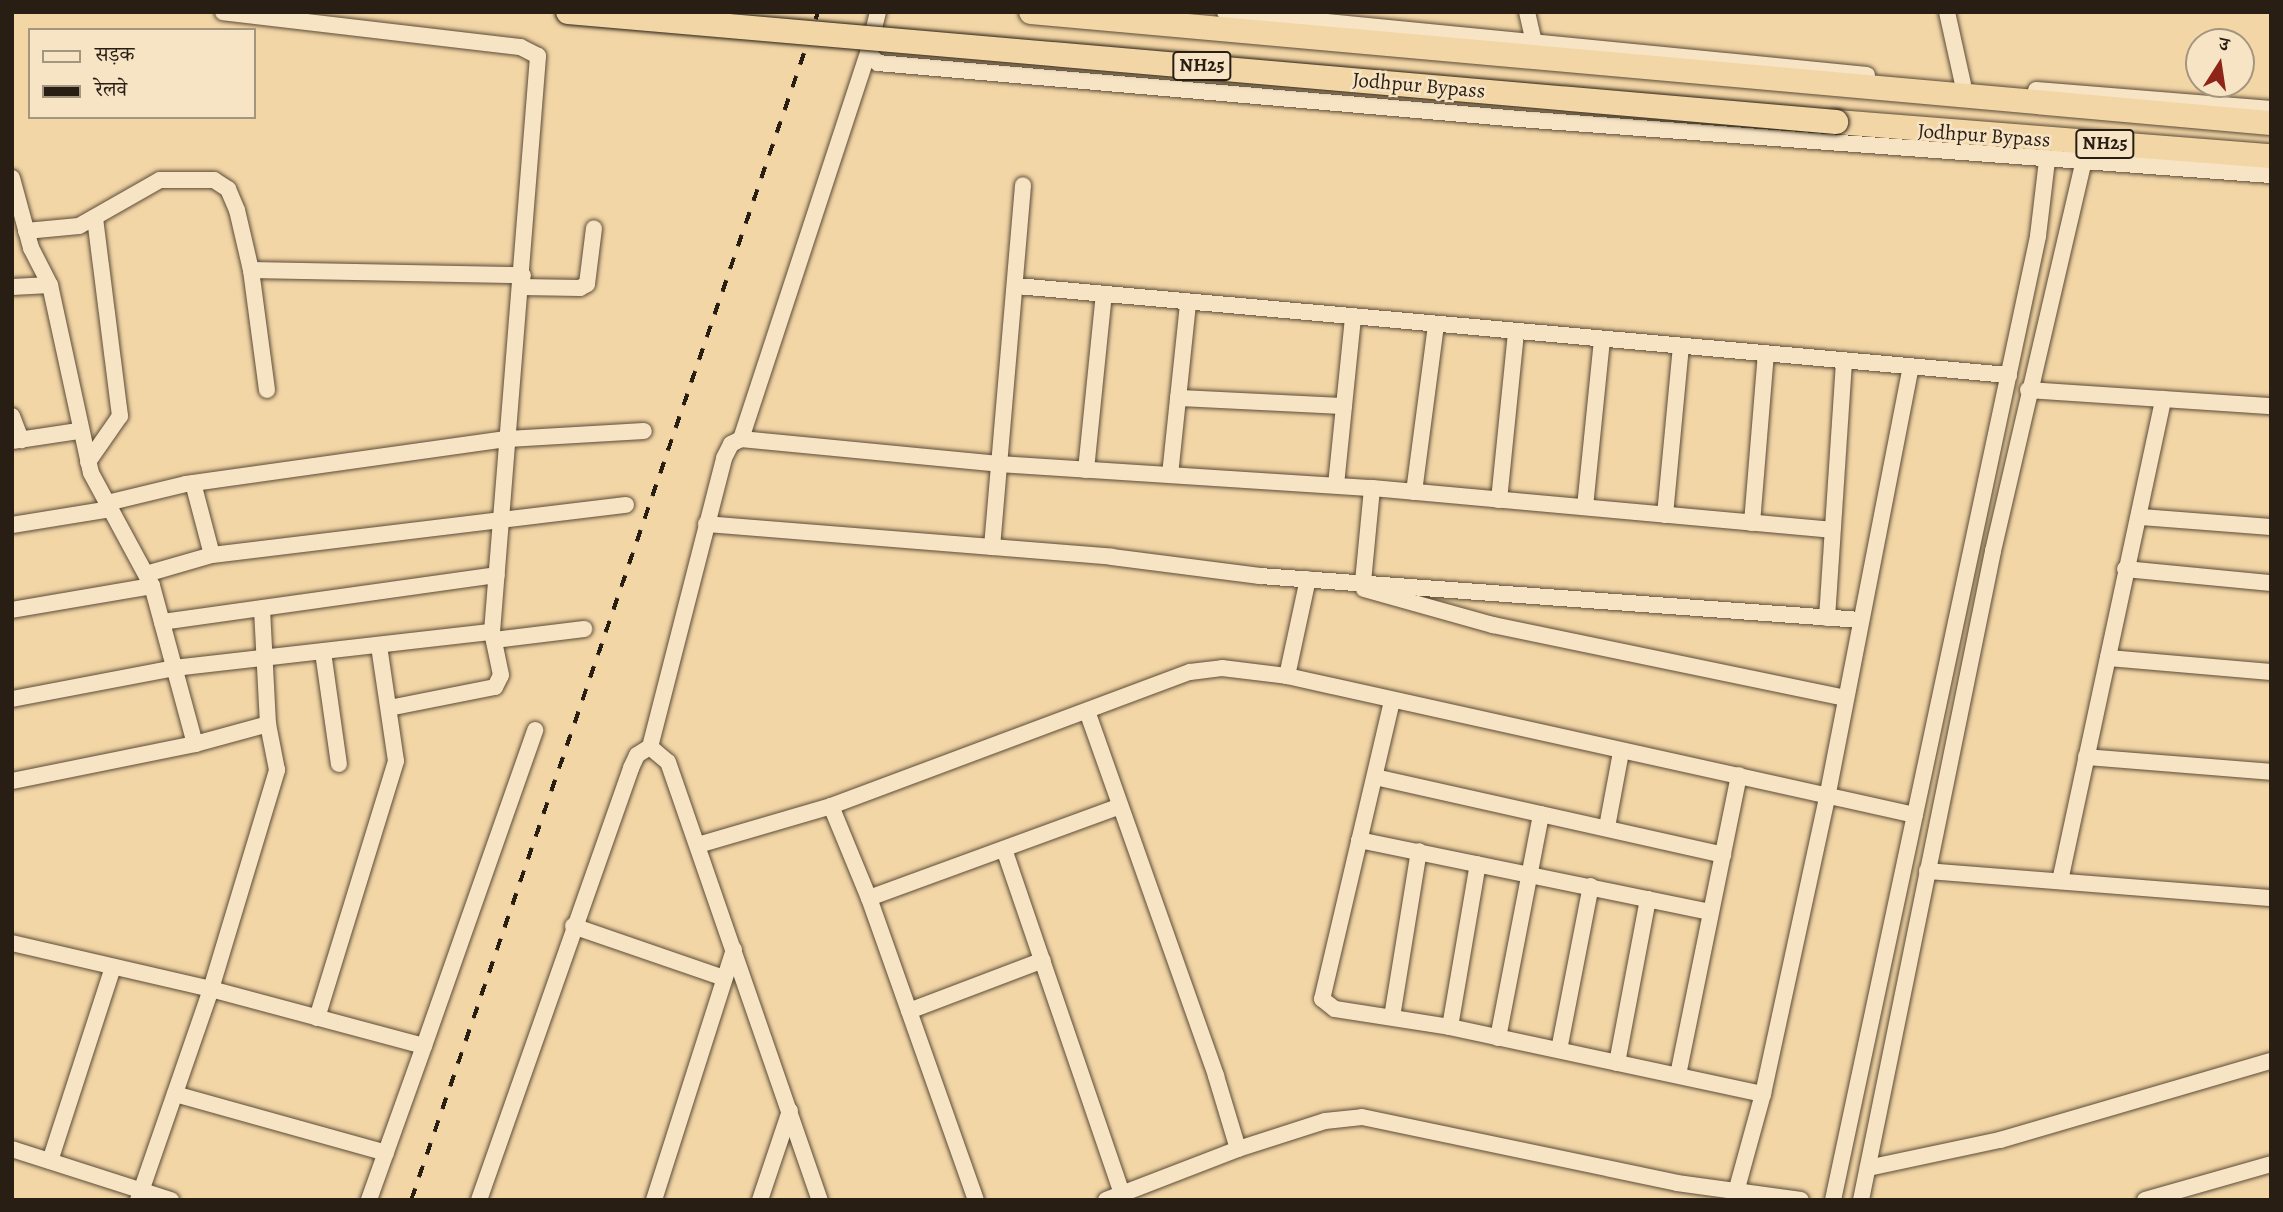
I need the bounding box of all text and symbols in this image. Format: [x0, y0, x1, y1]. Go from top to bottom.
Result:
legend [28, 28, 256, 119]
north arrow [2185, 28, 2255, 98]
text: उ [2217, 31, 2231, 58]
text: सड़क [95, 40, 134, 68]
road number: NH25 [1172, 50, 1232, 82]
street label: Jodhpur Bypass [1352, 67, 1486, 103]
text: रेलवे [95, 75, 127, 103]
street label: Jodhpur Bypass [1917, 118, 2051, 152]
road number: NH25 [2075, 128, 2135, 160]

